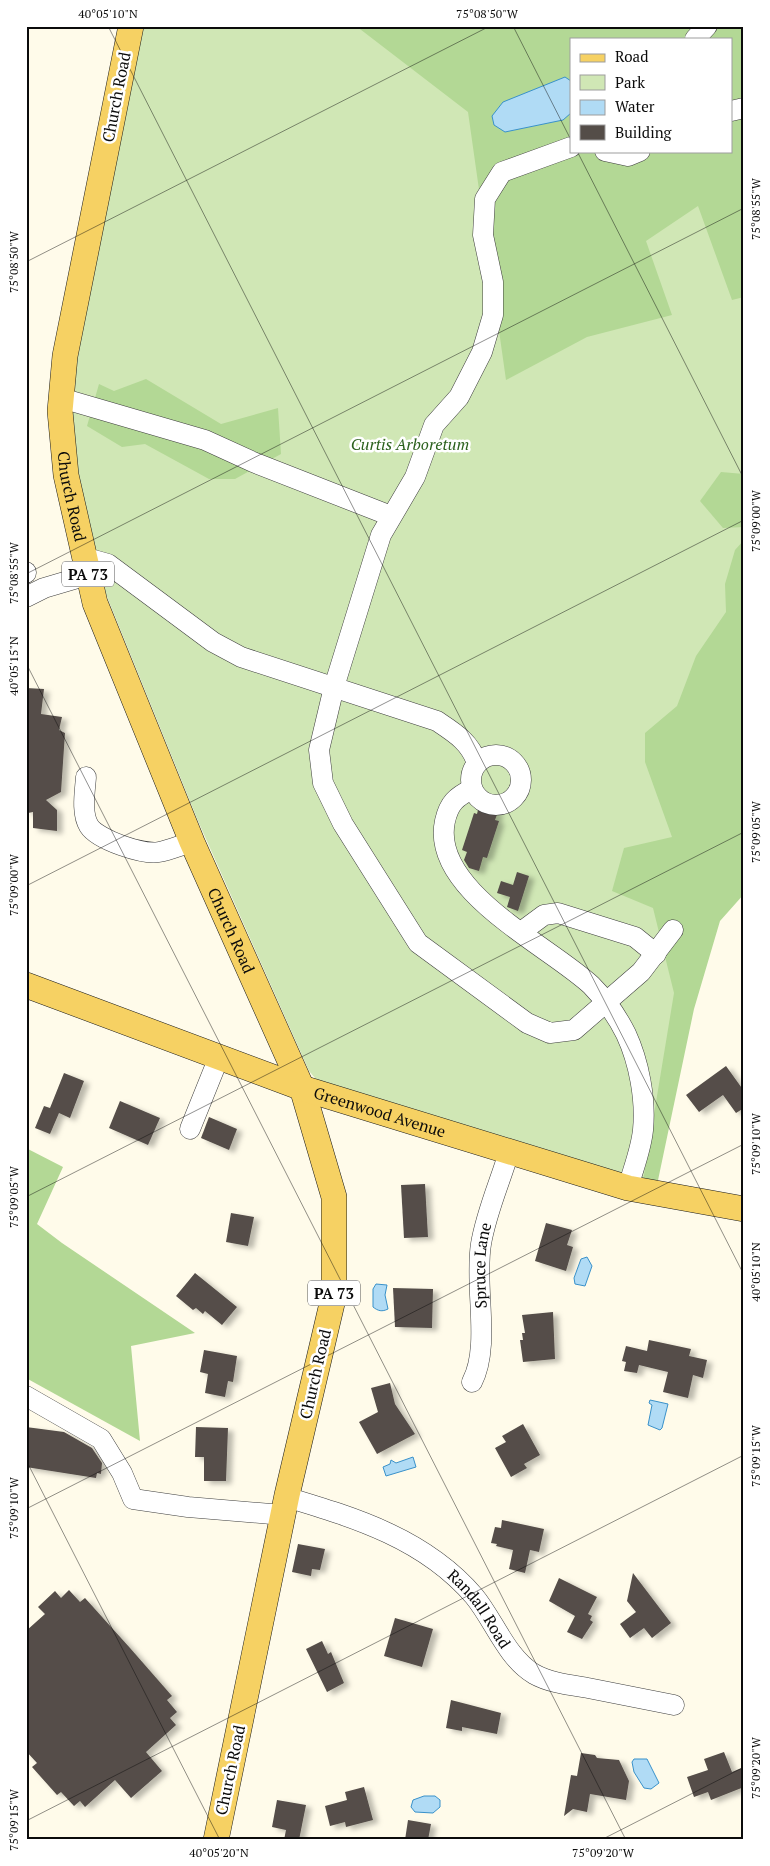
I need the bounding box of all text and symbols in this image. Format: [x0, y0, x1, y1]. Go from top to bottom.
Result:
text: 40°05'10"N [78, 6, 138, 21]
text: 75°08'50"W [456, 6, 519, 21]
legend [570, 38, 732, 152]
text: Road [615, 46, 648, 66]
street label: Church Road [96, 50, 136, 144]
text: Park [615, 72, 645, 92]
text: Water [615, 96, 655, 116]
text: Building [615, 122, 673, 142]
text: 75°08'55"W [748, 177, 763, 240]
text: 75°08'50"W [6, 230, 21, 293]
park label: Curtis Arboretum [351, 433, 469, 455]
street label: Church Road [53, 450, 92, 544]
text: 75°09'00"W [748, 489, 763, 552]
text: 75°08'55"W [6, 541, 21, 604]
road number: PA 73 [62, 562, 114, 586]
text: 40°05'15"N [6, 636, 21, 696]
text: 75°09'05"W [748, 800, 763, 863]
text: 75°09'00"W [6, 853, 21, 916]
street label: Church Road [203, 884, 260, 977]
street label: Greenwood Avenue [311, 1081, 449, 1142]
text: 75°09'10"W [748, 1112, 763, 1175]
text: 75°09'05"W [6, 1165, 21, 1228]
street label: Spruce Lane [468, 1220, 496, 1309]
text: 40°05'10"N [748, 1242, 763, 1302]
road number: PA 73 [308, 1280, 360, 1306]
street label: Church Road [294, 1327, 336, 1421]
text: 75°09'15"W [748, 1424, 763, 1487]
text: 75°09'10"W [6, 1476, 21, 1539]
street label: Randall Road [443, 1564, 516, 1653]
street label: Church Road [210, 1723, 250, 1817]
text: 75°09'20"W [748, 1736, 763, 1799]
text: 75°09'15"W [6, 1788, 21, 1851]
text: 40°05'20"N [189, 1845, 249, 1860]
text: 75°09'20"W [572, 1845, 635, 1860]

